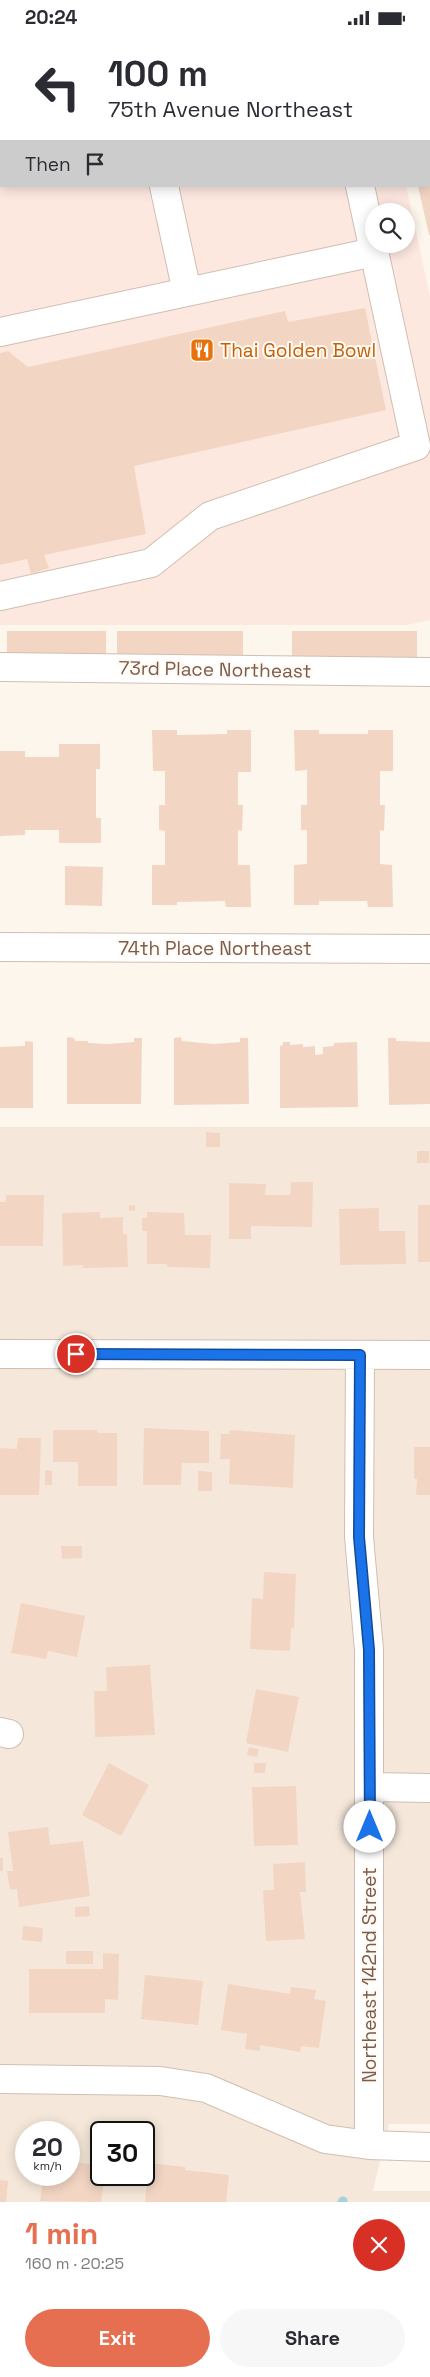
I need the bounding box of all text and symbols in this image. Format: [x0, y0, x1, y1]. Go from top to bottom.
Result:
text: 20:24 [25, 5, 77, 30]
text: 100 m [108, 52, 208, 96]
icon: left [25, 55, 90, 120]
text: 75th Avenue Northeast [108, 95, 353, 123]
icon: arrive [81, 150, 109, 178]
text: Then [25, 152, 71, 177]
map controls [365, 203, 415, 253]
button: search [365, 203, 415, 253]
restaurant icon: Thai Golden Bowl [189, 337, 215, 363]
place label: Thai Golden Bowl [220, 338, 376, 363]
street label: 73rd Place Northeast [118, 655, 312, 684]
street label: 74th Place Northeast [118, 936, 312, 961]
pin [55, 1333, 97, 1375]
icon: arrive [62, 1340, 90, 1368]
position arrow [343, 1800, 395, 1852]
street label: Northeast 142nd Street [357, 1867, 382, 2083]
speed limit sign: 30 [90, 2121, 155, 2186]
text: 20 [32, 2131, 63, 2163]
text: km/h [33, 2158, 62, 2174]
text: 1 min [25, 2214, 98, 2253]
button: close [353, 2219, 405, 2271]
text: 160 m · 20:25 [25, 2253, 124, 2274]
button: Exit [25, 2309, 210, 2367]
button: Share [220, 2309, 405, 2367]

